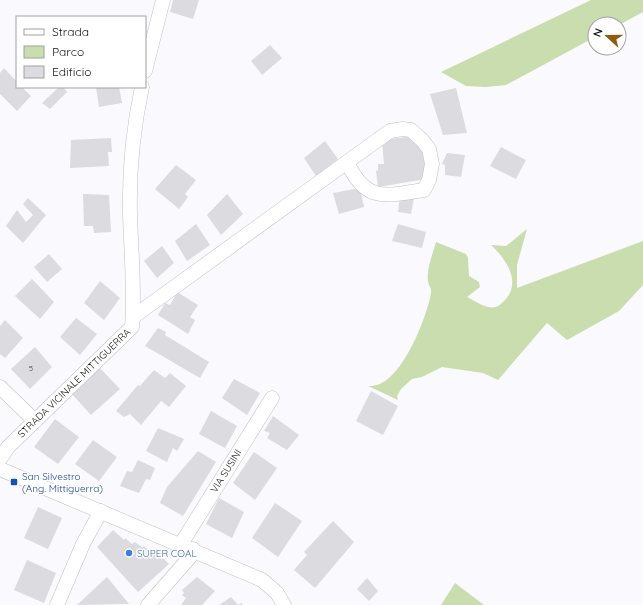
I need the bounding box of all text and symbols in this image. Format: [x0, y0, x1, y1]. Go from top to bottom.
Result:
legend [16, 16, 146, 88]
north arrow [587, 16, 627, 56]
text: Strada [52, 24, 89, 39]
text: N [590, 26, 606, 39]
text: Parco [52, 44, 84, 59]
text: Edificio [52, 64, 92, 79]
street label: STRADA VICINALE MITTIGUERRA [15, 325, 134, 441]
house number: 5 [29, 363, 33, 373]
street label: VIA SUSINI [208, 447, 244, 495]
place label: San Silvestro (Ang. Mittiguerra) [22, 470, 103, 495]
marker: San Silvestro (Ang. Mittiguerra) [9, 477, 19, 487]
place label: SUPER COAL [137, 547, 197, 560]
marker: SUPER COAL [124, 548, 134, 558]

